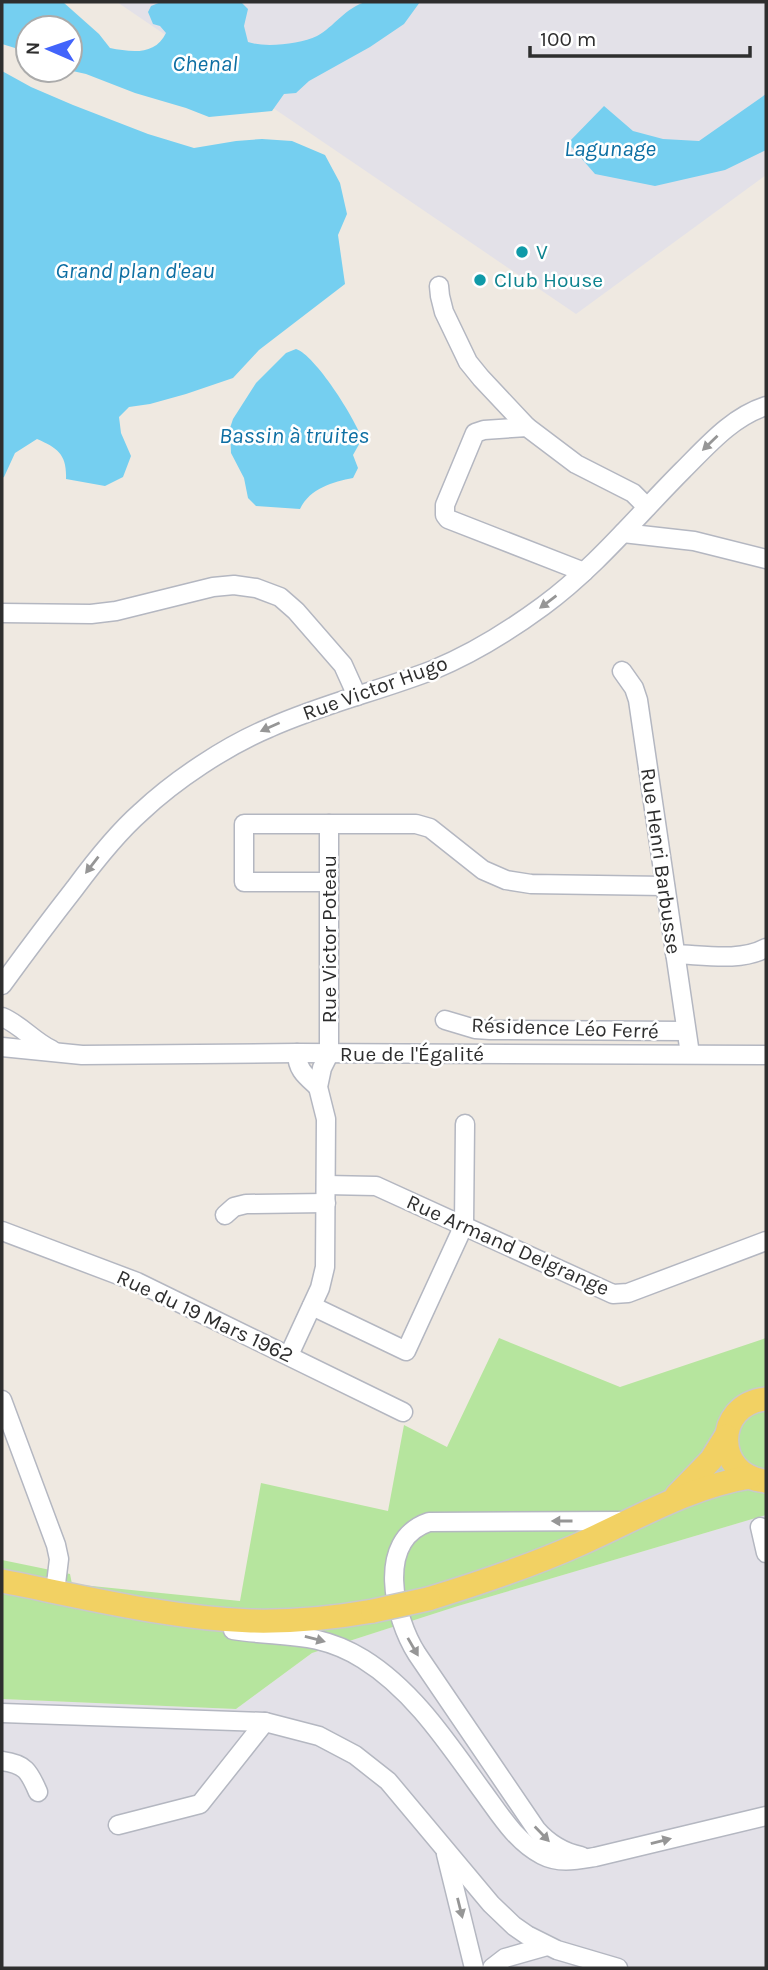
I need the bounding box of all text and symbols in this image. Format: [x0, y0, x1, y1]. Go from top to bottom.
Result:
north arrow [14, 14, 84, 84]
scale bar [530, 14, 750, 58]
text: 100 m [540, 27, 597, 51]
text: N [22, 41, 44, 56]
water label: Chenal [172, 50, 238, 77]
water label: Lagunage [564, 135, 656, 162]
place label: V [536, 240, 548, 264]
marker: V [514, 244, 530, 260]
water label: Grand plan d'eau [55, 257, 215, 284]
place label: Club House [494, 268, 603, 292]
marker: Club House [472, 272, 488, 288]
water label: Bassin à truites [219, 422, 369, 449]
one-way arrow [702, 435, 719, 451]
one-way arrow [539, 595, 557, 609]
street label: Rue Victor Hugo [299, 651, 451, 725]
one-way arrow [260, 721, 280, 733]
street label: Rue Henri Barbusse [636, 766, 686, 956]
street label: Rue Victor Poteau [317, 855, 341, 1023]
one-way arrow [85, 856, 100, 874]
street label: Résidence Léo Ferré [471, 1013, 659, 1043]
street label: Rue de l'Égalité [340, 1042, 484, 1066]
street label: Rue Armand Delgrange [403, 1189, 613, 1301]
street label: Rue du 19 Mars 1962 [113, 1265, 297, 1367]
one-way arrow [550, 1515, 572, 1527]
one-way arrow [304, 1634, 326, 1645]
one-way arrow [406, 1637, 419, 1656]
one-way arrow [533, 1825, 549, 1842]
one-way arrow [650, 1835, 672, 1846]
one-way arrow [455, 1897, 466, 1919]

